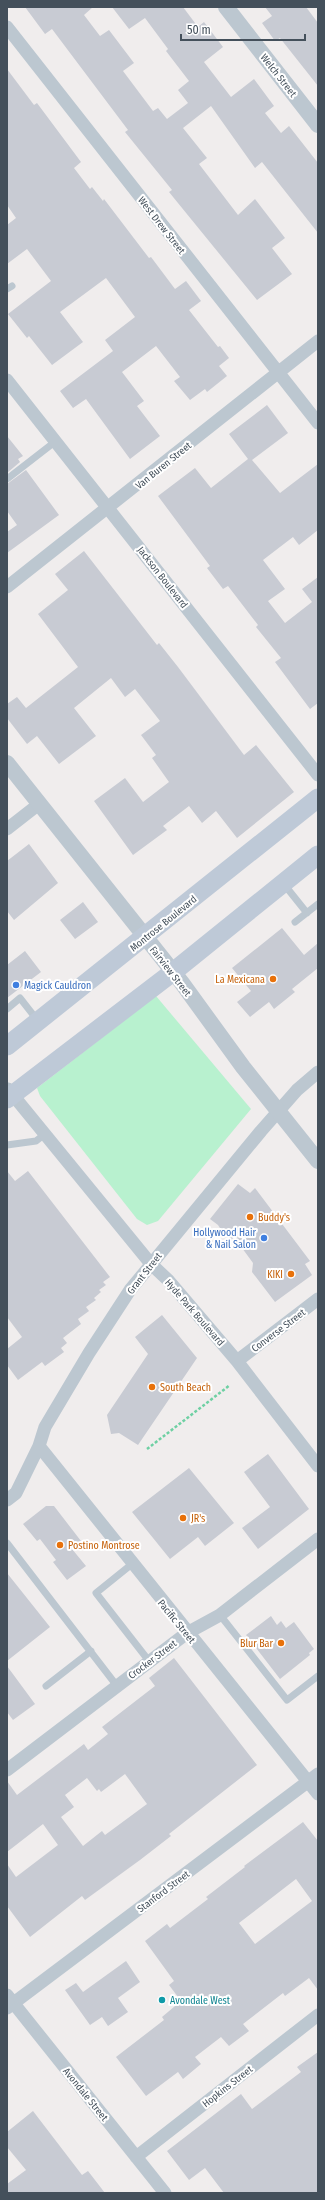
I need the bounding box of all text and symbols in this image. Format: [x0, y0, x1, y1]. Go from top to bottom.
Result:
scale bar [181, 16, 305, 42]
text: 50 m [187, 23, 211, 37]
street label: Welch Street [258, 52, 299, 100]
street label: West Drew Street [135, 194, 188, 257]
street label: Van Buren Street [133, 439, 194, 492]
street label: Jackson Boulevard [134, 544, 190, 611]
street label: Montrose Boulevard [128, 893, 199, 954]
street label: Fairview Street [147, 944, 194, 1000]
place label: La Mexicana [215, 974, 265, 986]
marker: La Mexicana [268, 974, 278, 984]
marker: Magick Cauldron [11, 980, 21, 990]
place label: Magick Cauldron [24, 980, 91, 992]
marker: Buddy's [245, 1212, 255, 1222]
place label: Buddy's [258, 1212, 290, 1224]
place label: Hollywood Hair & Nail Salon [193, 1227, 257, 1251]
marker: Hollywood Hair & Nail Salon [259, 1233, 269, 1243]
street label: Grant Street [125, 1250, 165, 1297]
place label: KIKI [267, 1269, 283, 1281]
marker: KIKI [286, 1269, 296, 1279]
street label: Hyde Park Boulevard [162, 1277, 226, 1348]
street label: Converse Street [249, 1306, 308, 1355]
marker: South Beach [147, 1382, 157, 1392]
place label: South Beach [160, 1382, 211, 1394]
marker: JR's [178, 1513, 188, 1523]
place label: JR's [191, 1513, 205, 1525]
marker: Postino Montrose [55, 1540, 65, 1550]
place label: Postino Montrose [68, 1540, 140, 1552]
street label: Pacific Street [155, 1597, 198, 1647]
street label: Crocker Street [126, 1637, 180, 1682]
place label: Blur Bar [240, 1638, 274, 1650]
marker: Blur Bar [276, 1638, 286, 1648]
street label: Stanford Street [135, 1868, 193, 1915]
marker: Avondale West [157, 1995, 167, 2005]
place label: Avondale West [170, 1995, 231, 2007]
street label: Hopkins Street [200, 2063, 256, 2110]
street label: Avondale Street [60, 2066, 111, 2124]

